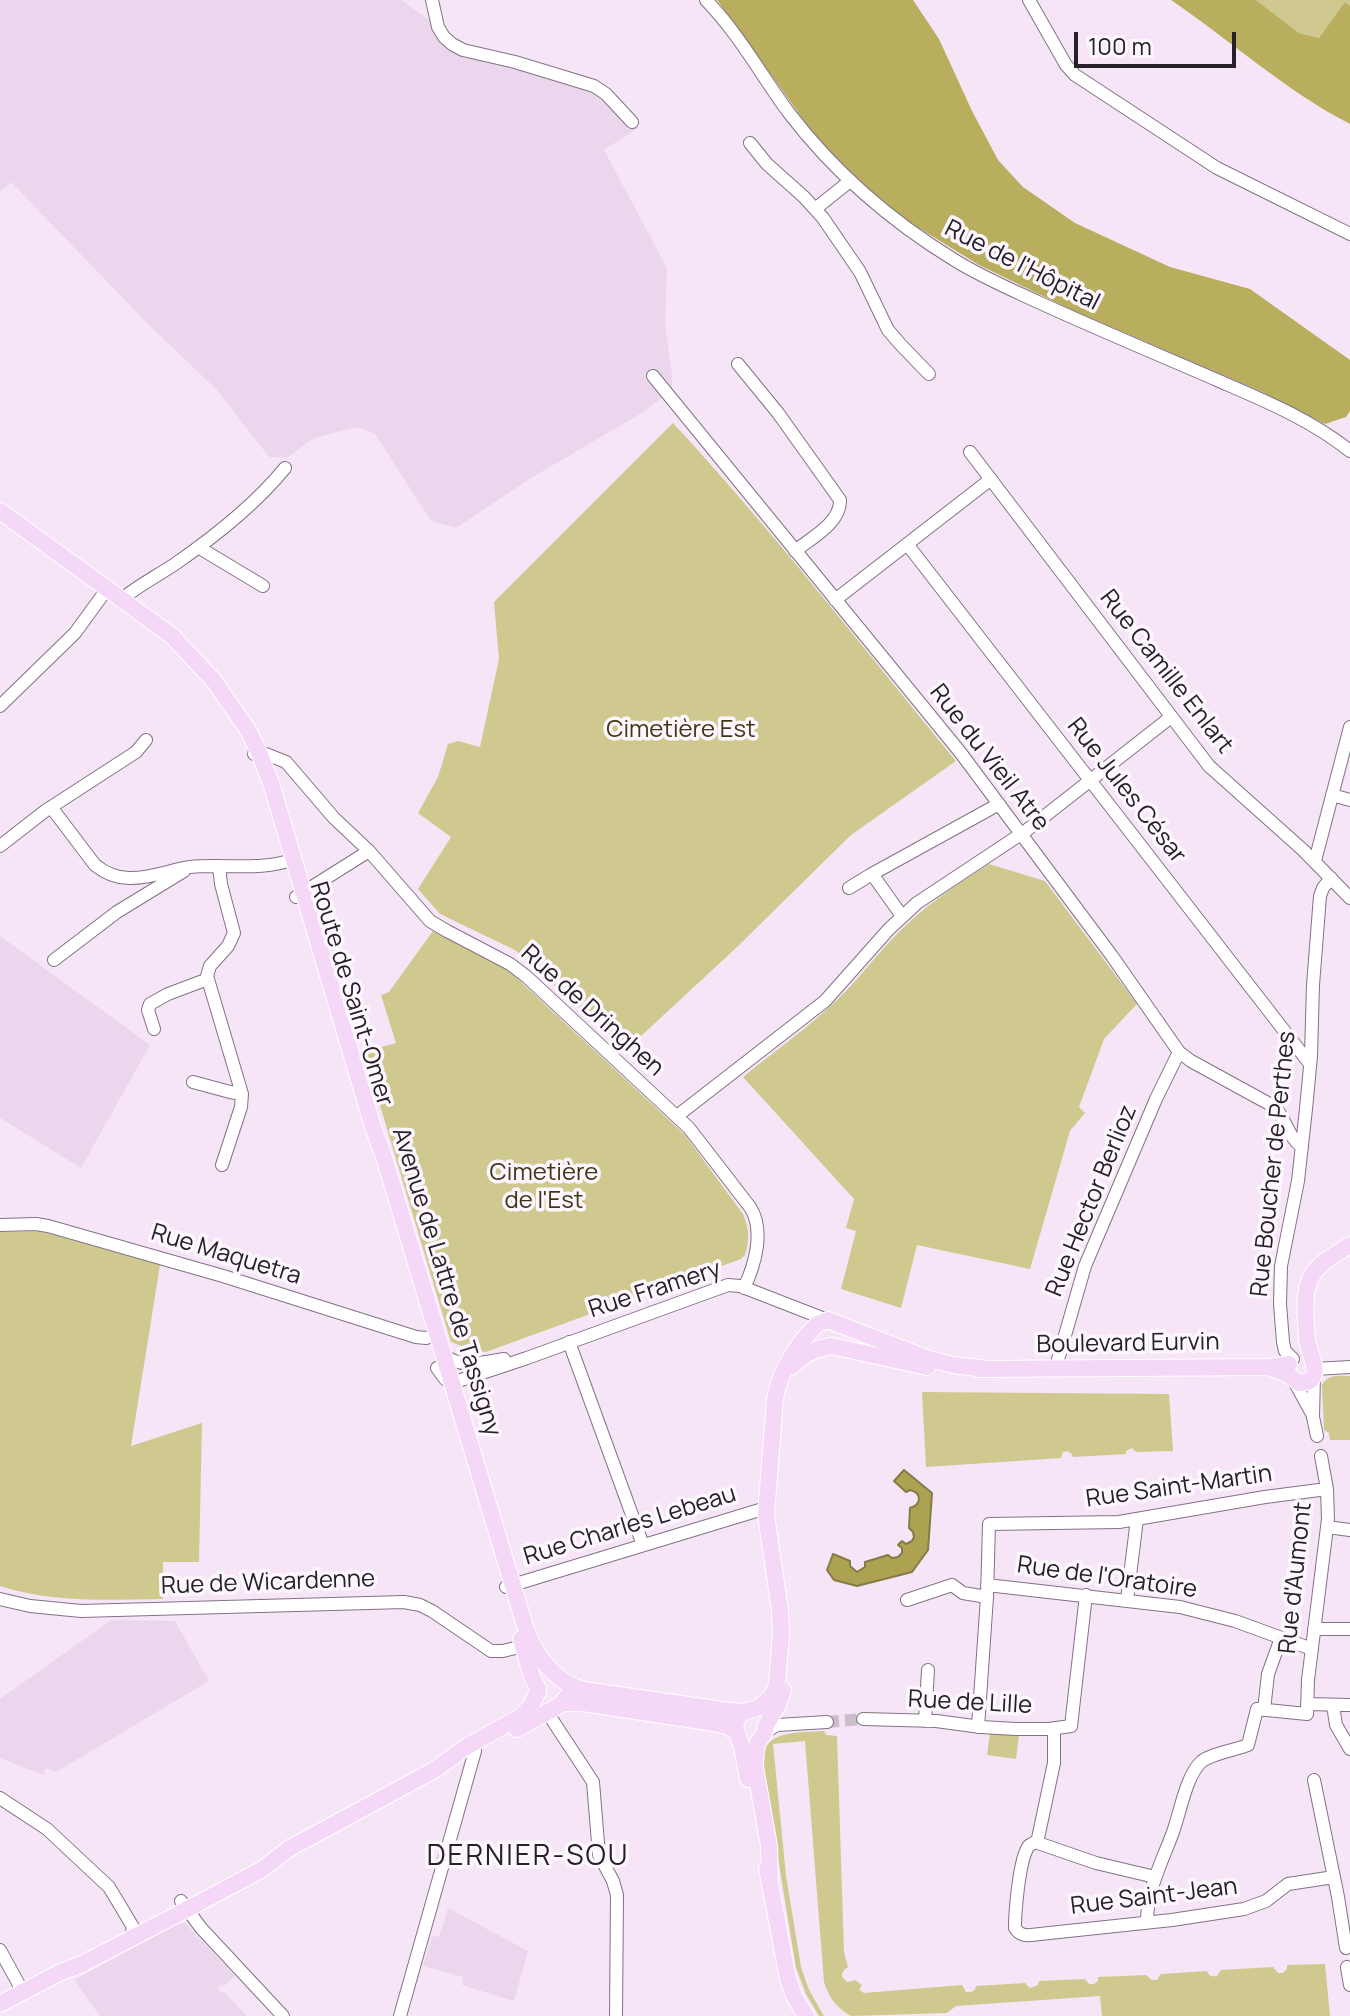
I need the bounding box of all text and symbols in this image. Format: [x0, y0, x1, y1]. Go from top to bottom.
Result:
scale bar [1078, 16, 1240, 66]
text: 100 m [1088, 29, 1152, 62]
street label: Rue de l'Hôpital [940, 215, 1104, 317]
street label: Rue Camille Enlart [1093, 584, 1239, 760]
street label: Rue du Vieil Atre [923, 679, 1055, 837]
street label: Rue Jules César [1060, 713, 1192, 869]
park label: Cimetière Est [606, 716, 756, 744]
street label: Route de Saint-Omer [303, 879, 399, 1109]
street label: Rue de Dringhen [515, 939, 669, 1083]
street label: Rue Boucher de Perthes [1246, 1030, 1302, 1298]
street label: Rue Hector Berlioz [1040, 1101, 1144, 1301]
street label: Avenue de Lattre de Tassigny [385, 1124, 507, 1440]
park label: Cimetière de l'Est [490, 1159, 598, 1215]
street label: Rue Maquetra [148, 1219, 304, 1291]
street label: Rue Framery [585, 1255, 725, 1325]
street label: Boulevard Eurvin [1036, 1328, 1220, 1360]
street label: Rue Saint-Martin [1084, 1460, 1274, 1514]
street label: Rue Charles Lebeau [520, 1480, 740, 1572]
street label: Rue d'Aumont [1274, 1501, 1318, 1655]
street label: Rue de l'Oratoire [1015, 1551, 1199, 1605]
street label: Rue de Wicardenne [160, 1565, 376, 1601]
street label: Rue de Lille [907, 1685, 1033, 1721]
district label: DERNIER-SOU [427, 1840, 629, 1874]
street label: Rue Saint-Jean [1069, 1872, 1239, 1922]

